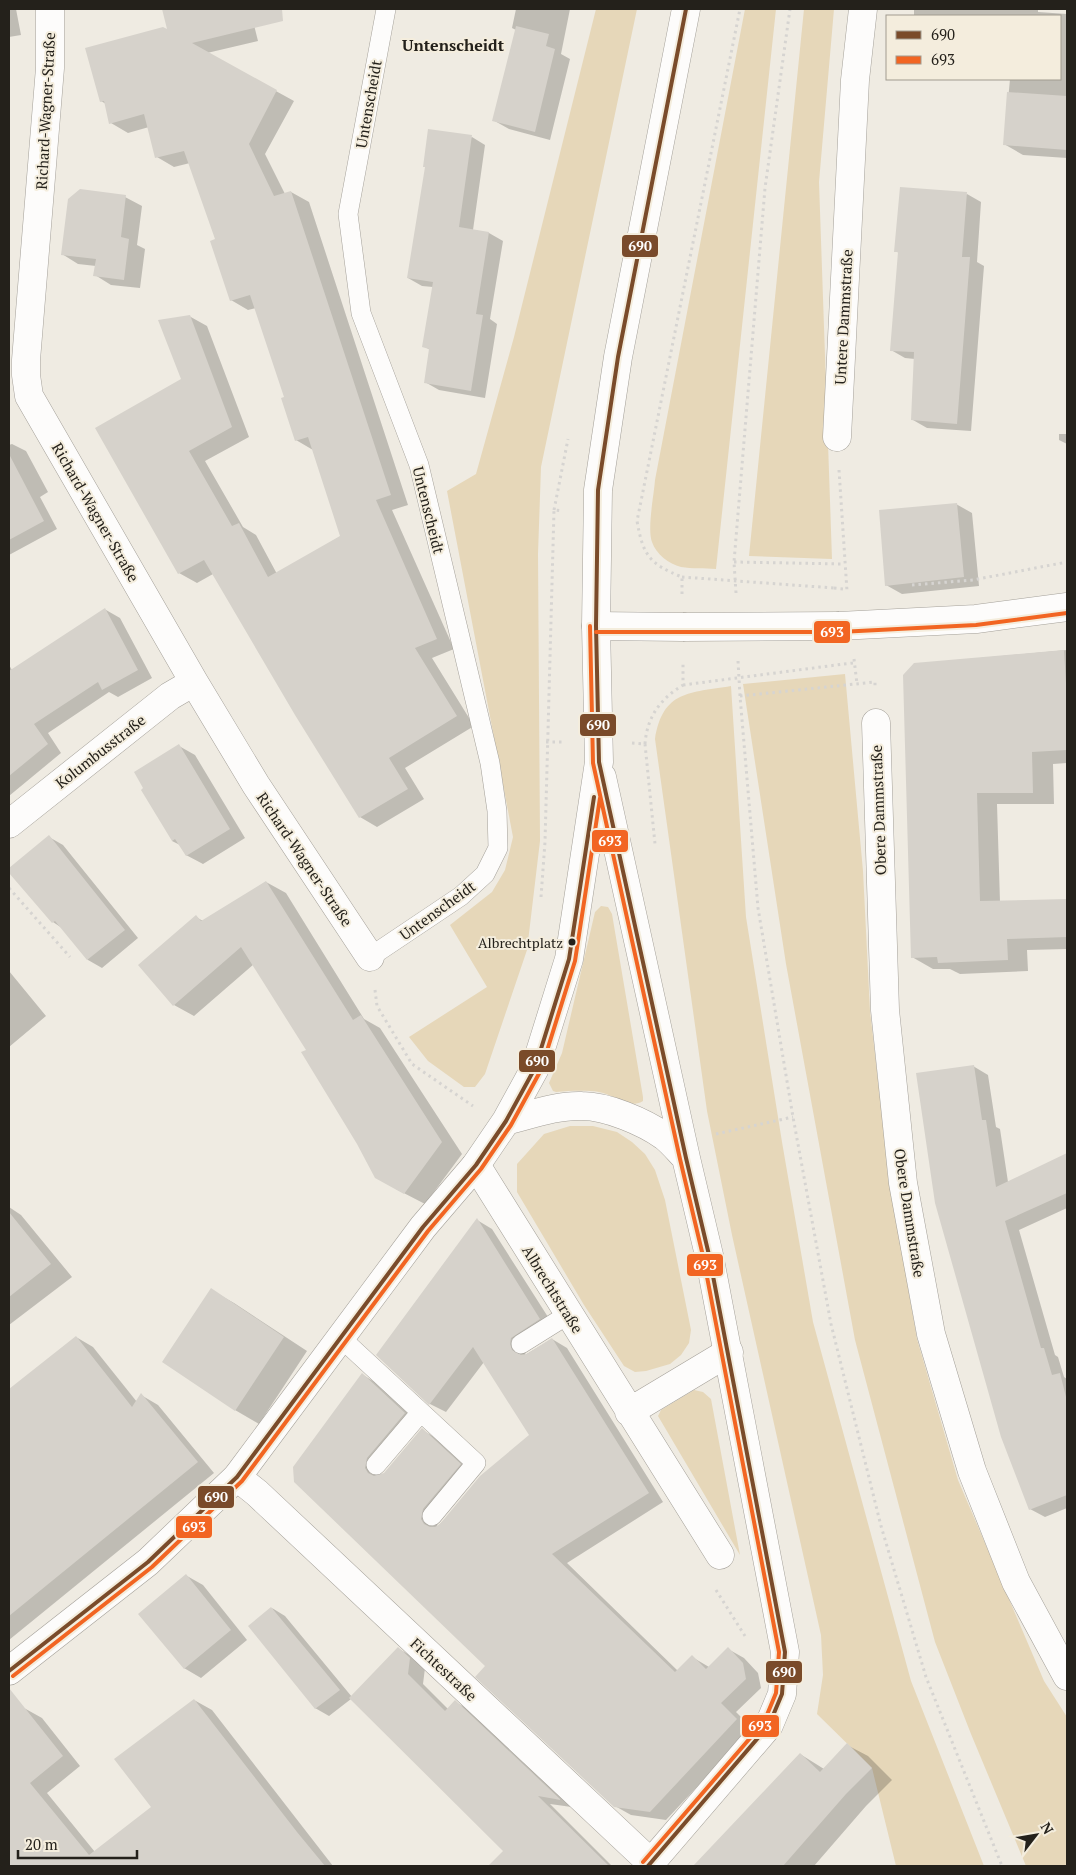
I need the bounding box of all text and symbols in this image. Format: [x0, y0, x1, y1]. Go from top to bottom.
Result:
legend [886, 15, 1061, 80]
text: 690 [931, 24, 955, 44]
street label: Richard-Wagner-Straße [31, 32, 59, 190]
district label: Untenscheidt [402, 34, 505, 56]
text: 693 [931, 49, 955, 69]
street label: Untenscheidt [350, 58, 386, 150]
line badge: 690 [621, 234, 659, 258]
text: 690 [628, 236, 652, 255]
street label: Untere Dammstraße [829, 249, 857, 385]
street label: Richard-Wagner-Straße [48, 439, 144, 585]
street label: Untenscheidt [408, 464, 450, 556]
line badge: 693 [813, 620, 851, 644]
text: 693 [820, 622, 844, 641]
street label: Kolumbusstraße [51, 710, 149, 792]
line badge: 690 [579, 713, 617, 737]
text: 690 [586, 715, 610, 734]
street label: Obere Dammstraße [866, 745, 890, 875]
street label: Richard-Wagner-Straße [253, 788, 357, 930]
line badge: 693 [591, 829, 629, 853]
text: 693 [598, 831, 622, 850]
street label: Untenscheidt [395, 875, 479, 944]
place label: Albrechtplatz [478, 933, 563, 952]
marker: Albrechtplatz [567, 937, 577, 947]
line badge: 690 [518, 1049, 556, 1073]
text: 690 [525, 1051, 549, 1070]
street label: Obere Dammstraße [890, 1147, 930, 1279]
street label: Albrechtstraße [518, 1241, 588, 1337]
line badge: 693 [686, 1253, 724, 1277]
text: 693 [693, 1255, 717, 1274]
line badge: 690 [197, 1485, 235, 1509]
text: 690 [204, 1487, 228, 1506]
line badge: 693 [175, 1515, 213, 1539]
text: 693 [182, 1517, 206, 1536]
street label: Fichtestraße [406, 1633, 482, 1705]
line badge: 690 [765, 1660, 803, 1684]
text: 690 [772, 1662, 796, 1681]
line badge: 693 [741, 1714, 780, 1738]
text: 693 [748, 1716, 772, 1735]
north arrow [1011, 1810, 1061, 1860]
text: N [1037, 1819, 1059, 1838]
scale bar [18, 1828, 136, 1860]
text: 20 m [25, 1834, 58, 1854]

